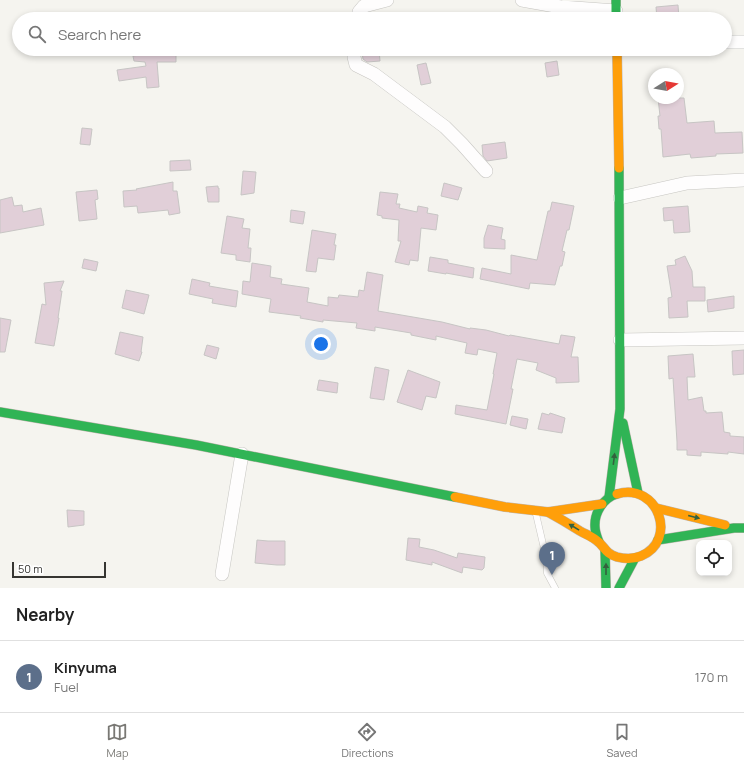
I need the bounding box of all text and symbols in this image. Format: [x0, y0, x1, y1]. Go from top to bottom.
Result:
search box [12, 12, 732, 56]
icon: search [26, 23, 48, 45]
text: Search here [58, 24, 141, 45]
north arrow [648, 68, 684, 104]
your location [311, 334, 331, 354]
one-way arrow [611, 453, 617, 465]
one-way arrow [688, 515, 700, 521]
one-way arrow [568, 523, 580, 530]
map controls [696, 540, 732, 576]
button: locate [696, 540, 732, 576]
pin: 1 [539, 542, 565, 575]
scale bar [12, 560, 106, 579]
text: 50 m [18, 561, 43, 576]
one-way arrow [602, 563, 609, 575]
text: Nearby [16, 603, 74, 626]
text: Kinyuma [54, 657, 117, 678]
text: 1 [26, 668, 32, 686]
text: 170 m [695, 668, 728, 686]
text: Fuel [54, 678, 79, 696]
tab: Map [106, 721, 128, 760]
tab: Directions [341, 721, 394, 760]
tab: Saved [607, 721, 638, 760]

